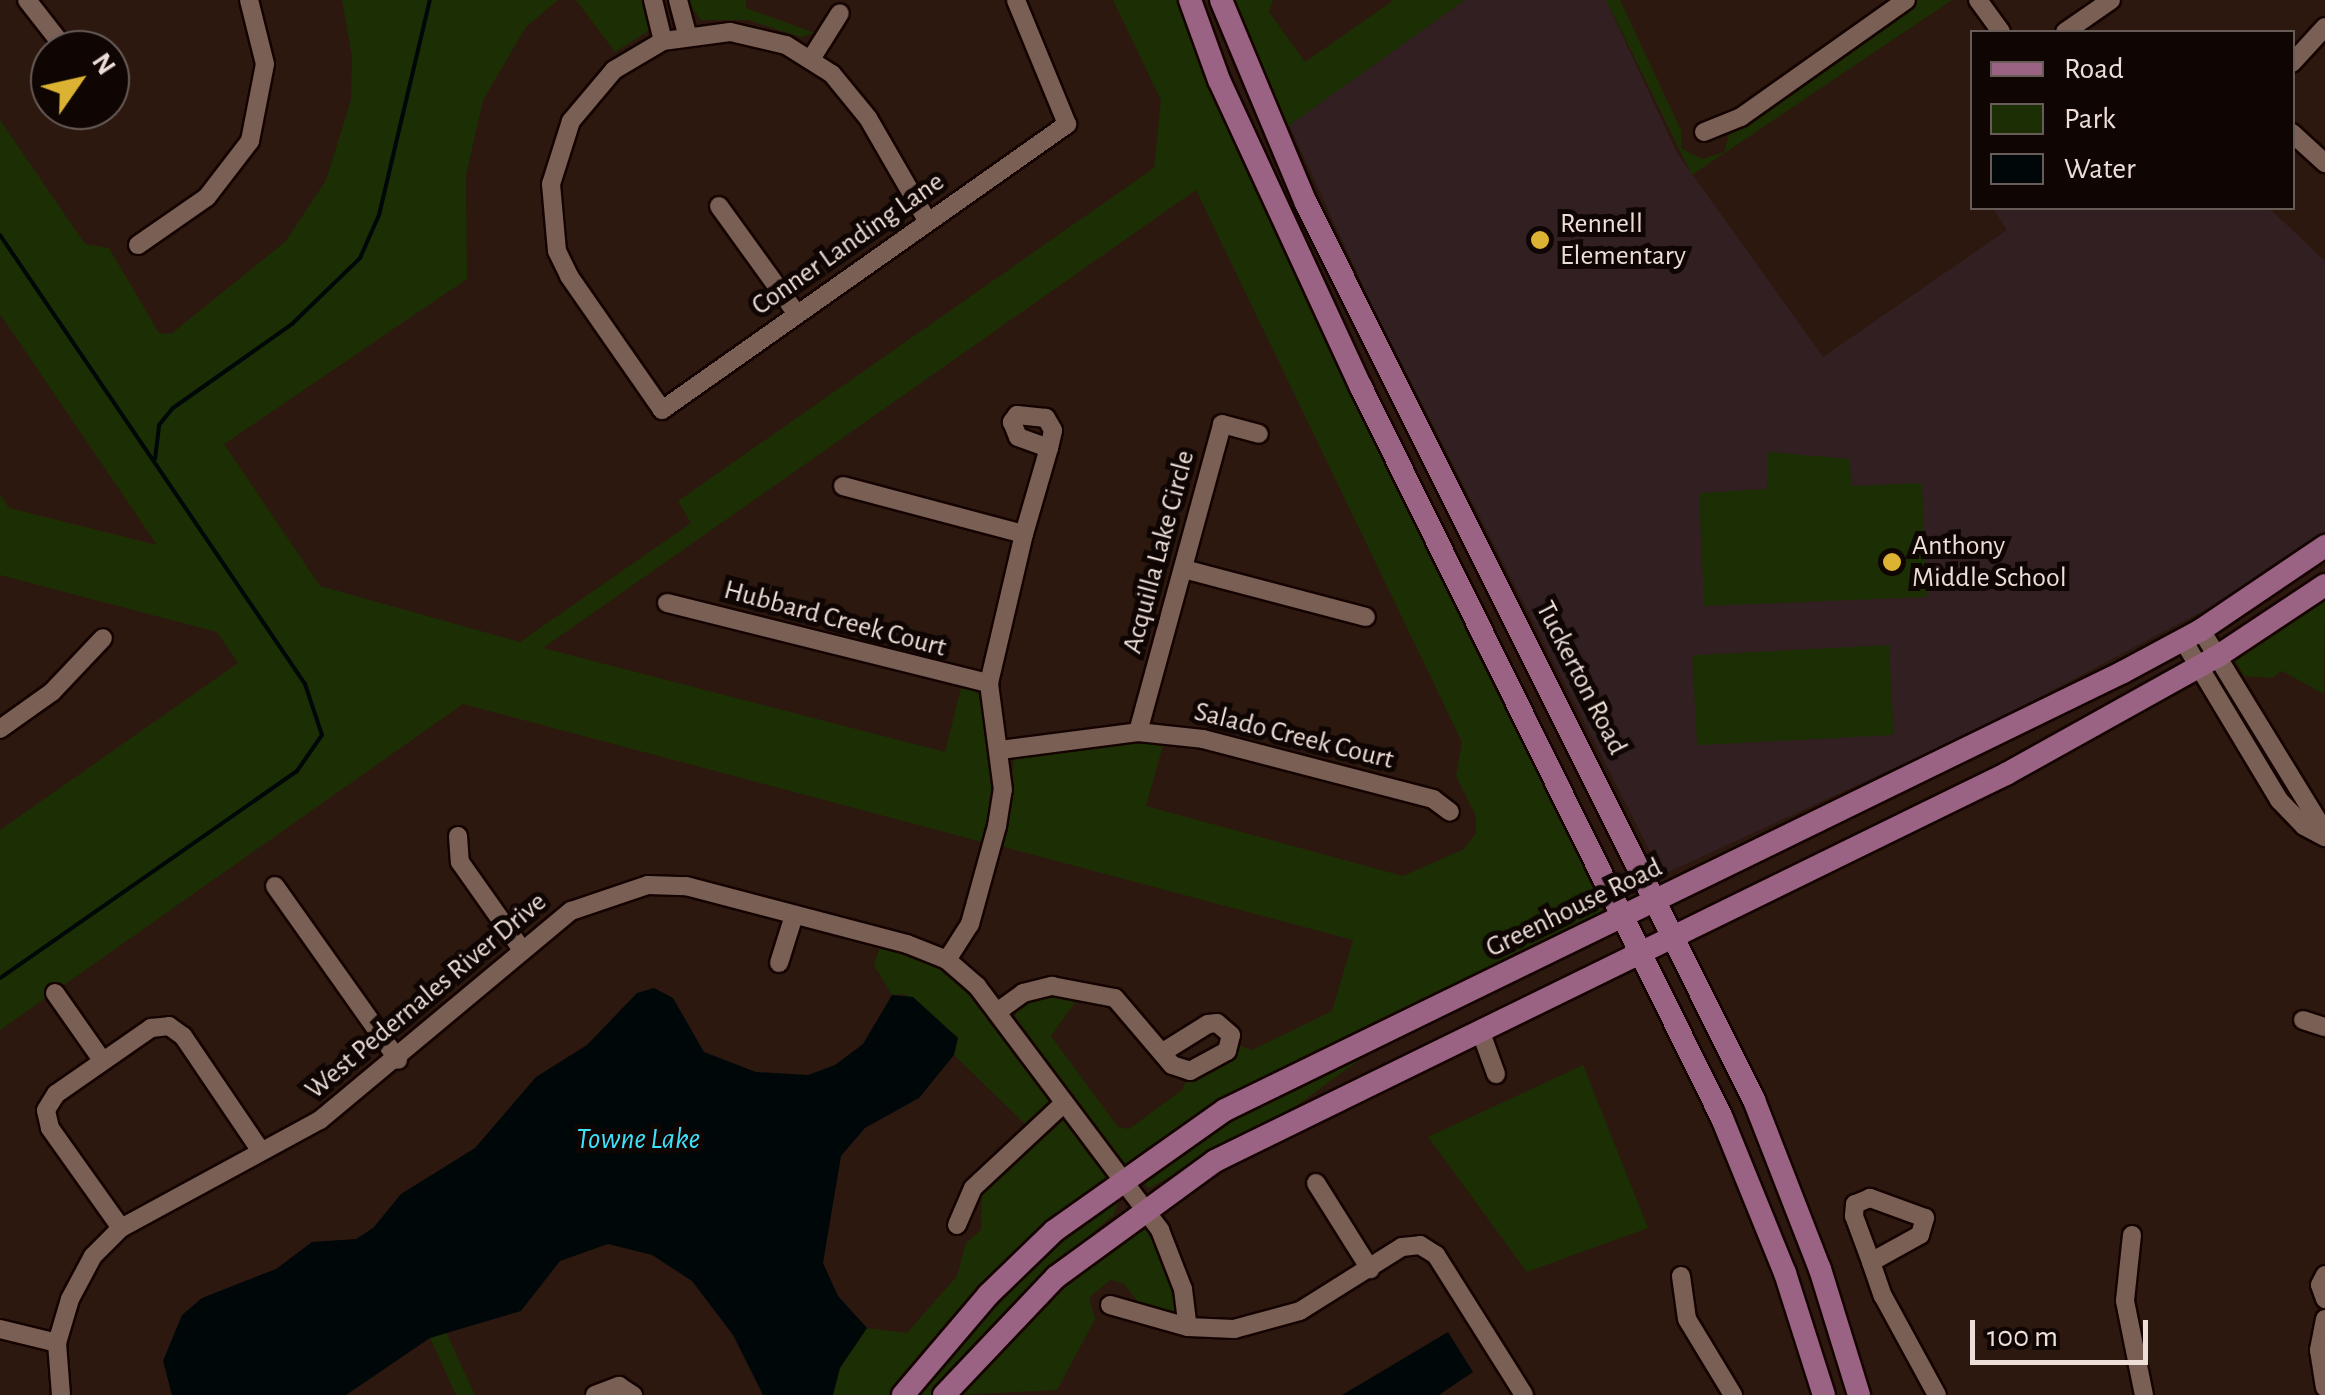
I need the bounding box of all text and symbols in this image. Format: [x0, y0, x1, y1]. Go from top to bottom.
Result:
north arrow [30, 30, 130, 130]
legend [1970, 30, 2295, 210]
text: N [86, 48, 120, 80]
text: Road [2064, 54, 2124, 84]
text: Park [2064, 104, 2116, 134]
text: Water [2064, 154, 2136, 184]
street label: Conner Landing Lane [745, 165, 951, 323]
place label: Rennell Elementary [1560, 207, 1686, 273]
marker: Rennell Elementary [1529, 229, 1551, 251]
street label: Acquilla Lake Circle [1116, 447, 1202, 657]
place label: Anthony Middle School [1912, 529, 2067, 595]
marker: Anthony Middle School [1881, 551, 1903, 573]
street label: Hubbard Creek Court [720, 573, 950, 665]
street label: Tuckerton Road [1528, 596, 1634, 760]
street label: Salado Creek Court [1191, 695, 1397, 777]
street label: Greenhouse Road [1480, 851, 1668, 965]
street label: West Pedernales River Drive [299, 885, 553, 1107]
water label: Towne Lake [576, 1121, 700, 1157]
scale bar [1975, 1300, 2152, 1362]
text: 100 m [1987, 1322, 2058, 1352]

